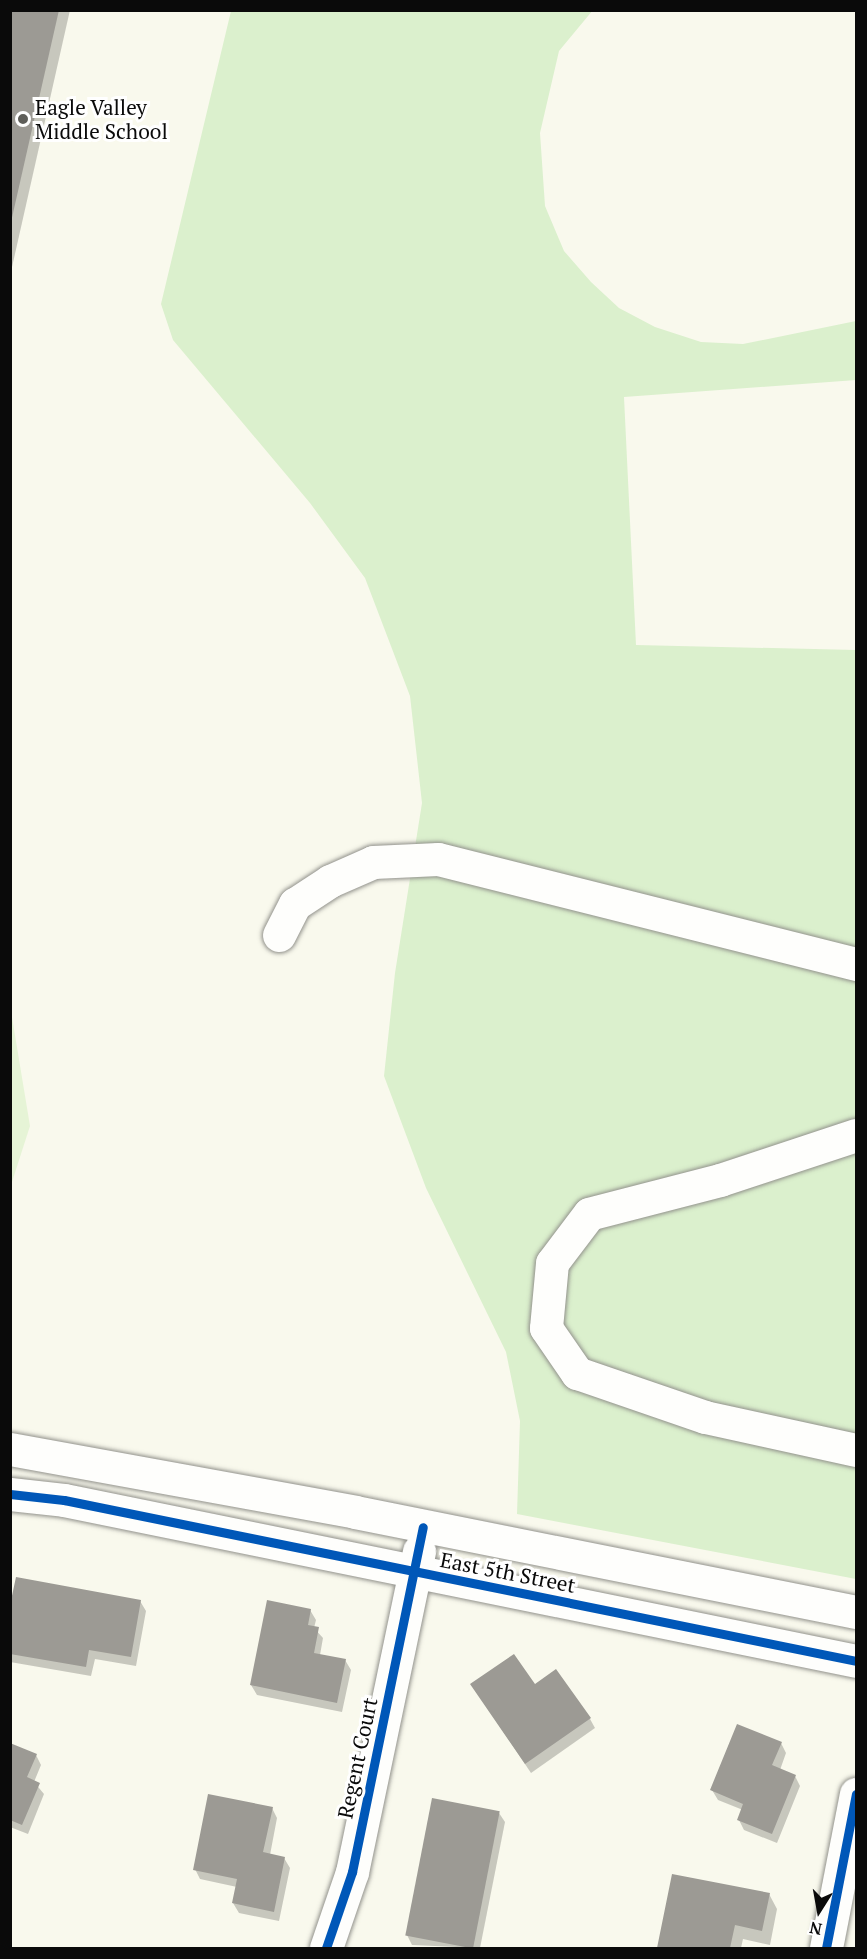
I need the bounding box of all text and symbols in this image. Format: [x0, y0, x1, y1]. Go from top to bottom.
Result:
place label: Eagle Valley Middle School [35, 94, 168, 144]
marker: Eagle Valley Middle School [16, 112, 30, 126]
street label: East 5th Street [438, 1547, 578, 1597]
street label: Regent Court [332, 1695, 382, 1821]
north arrow [789, 1881, 849, 1941]
text: N [808, 1917, 824, 1941]

